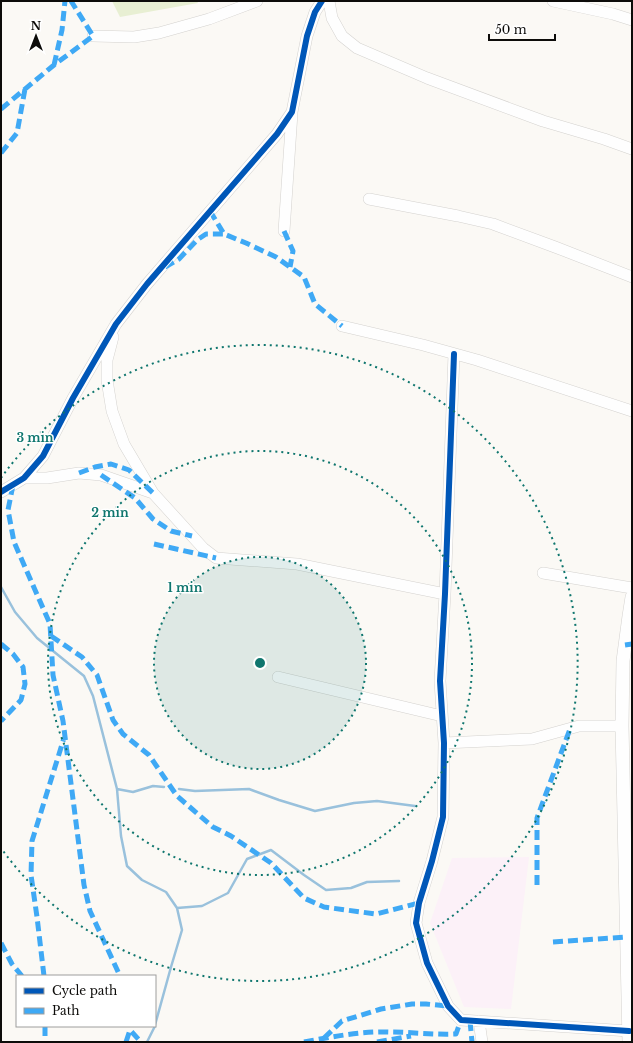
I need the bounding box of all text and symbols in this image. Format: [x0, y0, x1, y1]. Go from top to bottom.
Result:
north arrow [16, 16, 56, 56]
scale bar [489, 16, 555, 42]
text: N [31, 19, 42, 33]
text: 50 m [495, 22, 527, 37]
text: 3 min [16, 430, 54, 445]
text: 2 min [91, 505, 129, 520]
text: 1 min [168, 580, 203, 595]
centre of rings [253, 656, 267, 670]
legend [16, 975, 156, 1027]
text: Cycle path [52, 983, 117, 998]
text: Path [52, 1003, 80, 1018]

